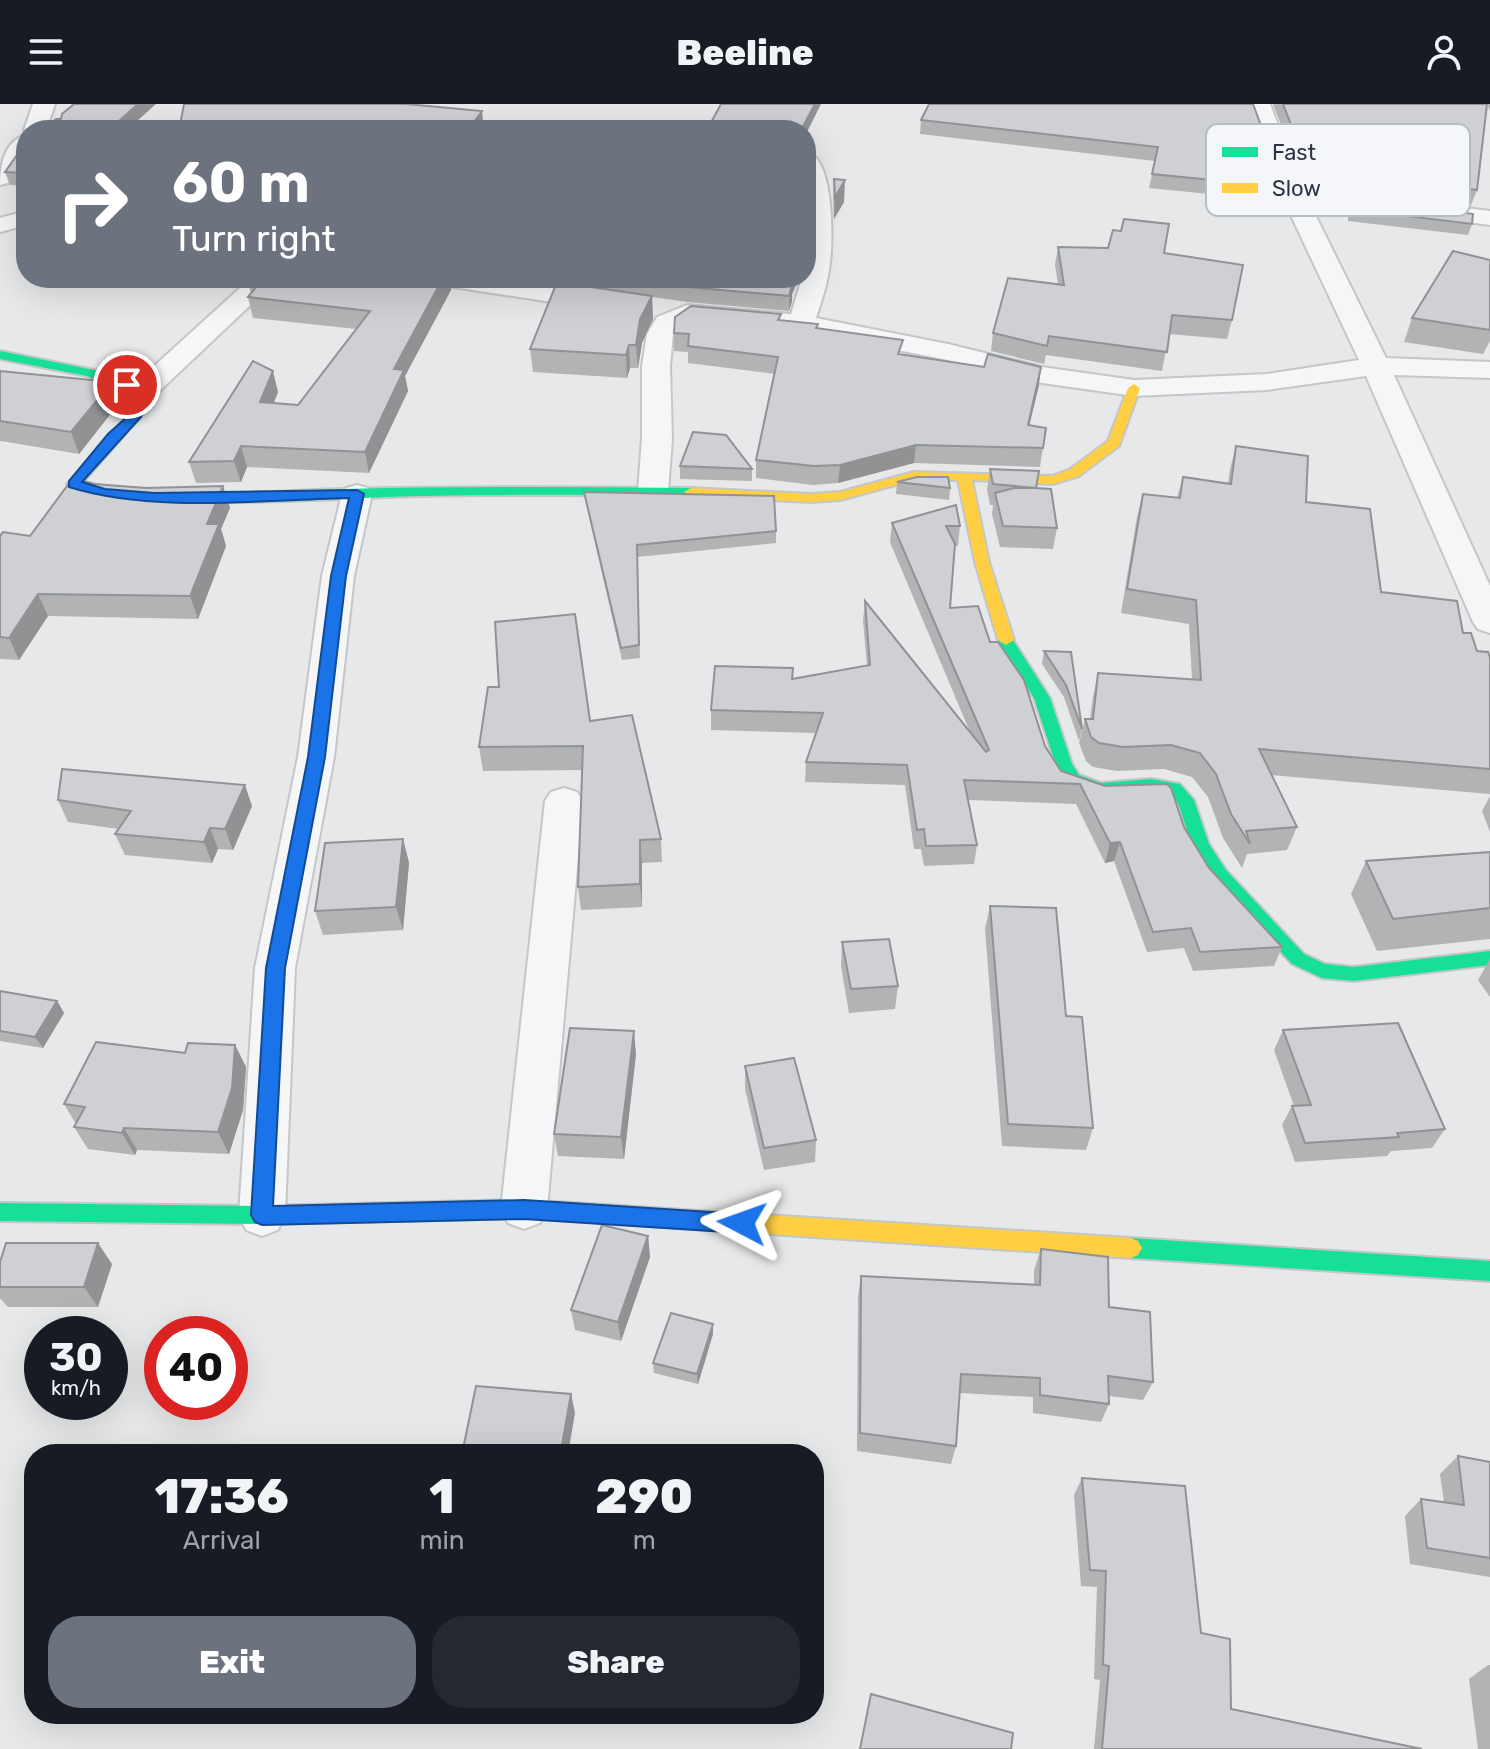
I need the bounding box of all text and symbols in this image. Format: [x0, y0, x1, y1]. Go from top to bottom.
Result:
icon: menu [24, 30, 68, 74]
icon: person [1422, 30, 1466, 74]
text: Beeline [676, 31, 814, 74]
legend [1206, 124, 1470, 216]
text: Fast [1272, 139, 1317, 166]
text: 60 m [172, 150, 310, 216]
icon: right [40, 152, 144, 256]
text: Slow [1272, 175, 1321, 202]
text: Turn right [172, 217, 336, 260]
pin [93, 351, 161, 419]
icon: arrive [105, 363, 149, 407]
position arrow [700, 1181, 784, 1265]
speed limit sign: 40 [144, 1316, 248, 1420]
text: 30 [49, 1334, 103, 1381]
text: km/h [51, 1376, 101, 1400]
text: 17:36 [155, 1468, 289, 1525]
text: 1 [429, 1468, 455, 1525]
text: 290 [595, 1468, 693, 1525]
text: Arrival [183, 1525, 261, 1556]
text: min [419, 1525, 465, 1556]
text: m [633, 1525, 656, 1556]
button: Exit [48, 1616, 416, 1708]
button: Share [432, 1616, 800, 1708]

